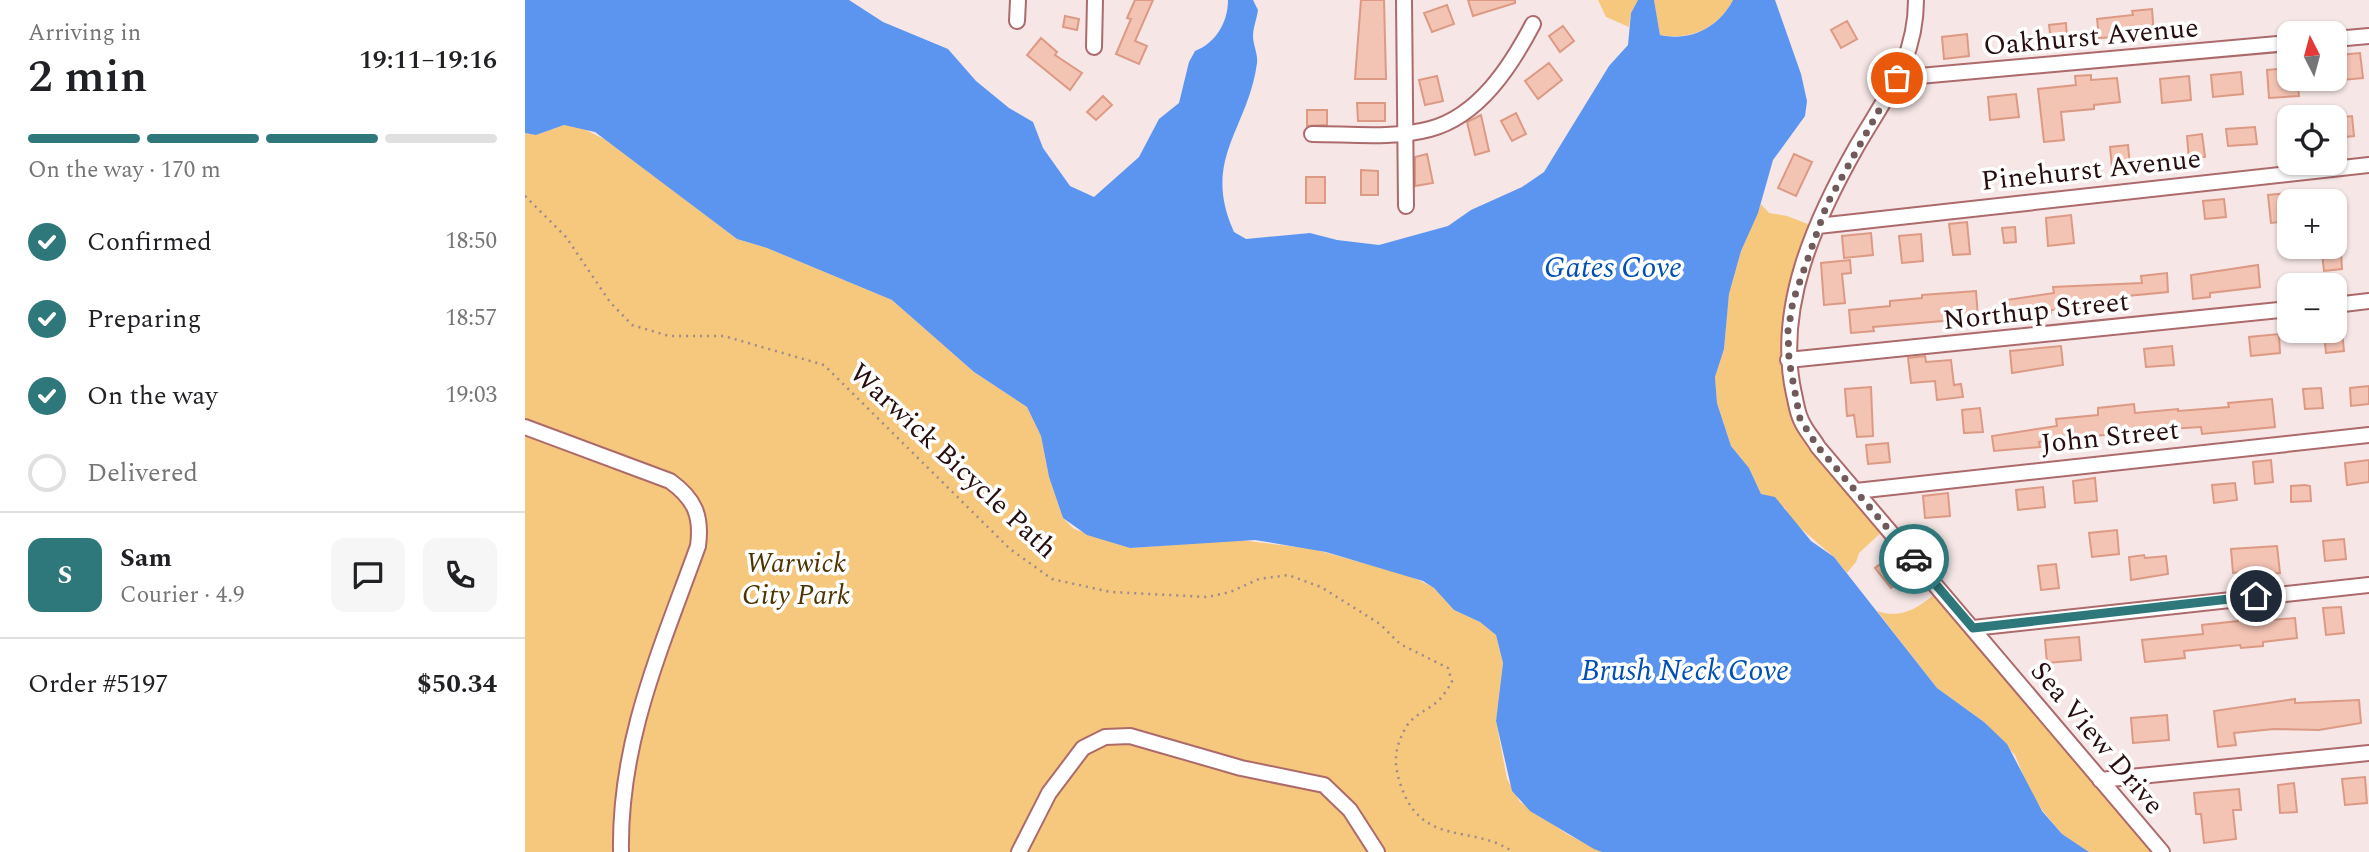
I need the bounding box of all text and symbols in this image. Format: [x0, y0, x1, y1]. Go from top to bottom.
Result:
street label: Oakhurst Avenue [1982, 6, 2200, 68]
text: Arriving in [28, 16, 141, 51]
north arrow [2277, 21, 2347, 91]
map controls [2277, 21, 2347, 343]
text: 19:11–19:16 [359, 40, 497, 80]
text: 2 min [28, 42, 147, 112]
pin [1867, 48, 1927, 108]
icon: bag [1878, 59, 1916, 97]
button: locate [2277, 105, 2347, 175]
street label: Pinehurst Avenue [1979, 137, 2203, 203]
text: On the way · 170 m [28, 153, 221, 188]
button: + [2277, 189, 2347, 259]
text: Confirmed [87, 222, 212, 262]
icon: check [28, 223, 66, 261]
text: 18:50 [445, 224, 497, 259]
water label: Gates Cove [1544, 245, 1682, 291]
button: − [2277, 273, 2347, 343]
street label: Northup Street [1941, 280, 2131, 342]
text: Preparing [87, 299, 201, 339]
icon: check [28, 300, 66, 338]
text: 18:57 [445, 301, 497, 336]
street label: Warwick Bicycle Path [839, 353, 1067, 569]
text: On the way [87, 376, 218, 416]
icon: check [28, 377, 66, 415]
text: 19:03 [445, 378, 497, 413]
street label: John Street [2039, 408, 2181, 466]
text: Delivered [87, 453, 198, 493]
courier [1879, 524, 1949, 594]
text: Sam [120, 538, 172, 578]
button: chat [331, 538, 405, 612]
button: phone [423, 538, 497, 612]
icon: car [1895, 540, 1933, 578]
park label: Warwick City Park [742, 542, 850, 617]
text: S [58, 555, 72, 595]
pin [2226, 566, 2286, 626]
icon: home [2237, 577, 2275, 615]
text: Courier · 4.9 [120, 578, 245, 613]
water label: Brush Neck Cove [1581, 648, 1789, 694]
street label: Sea View Drive [2020, 652, 2174, 824]
text: Order #5197 [28, 664, 168, 704]
text: $50.34 [417, 664, 497, 704]

